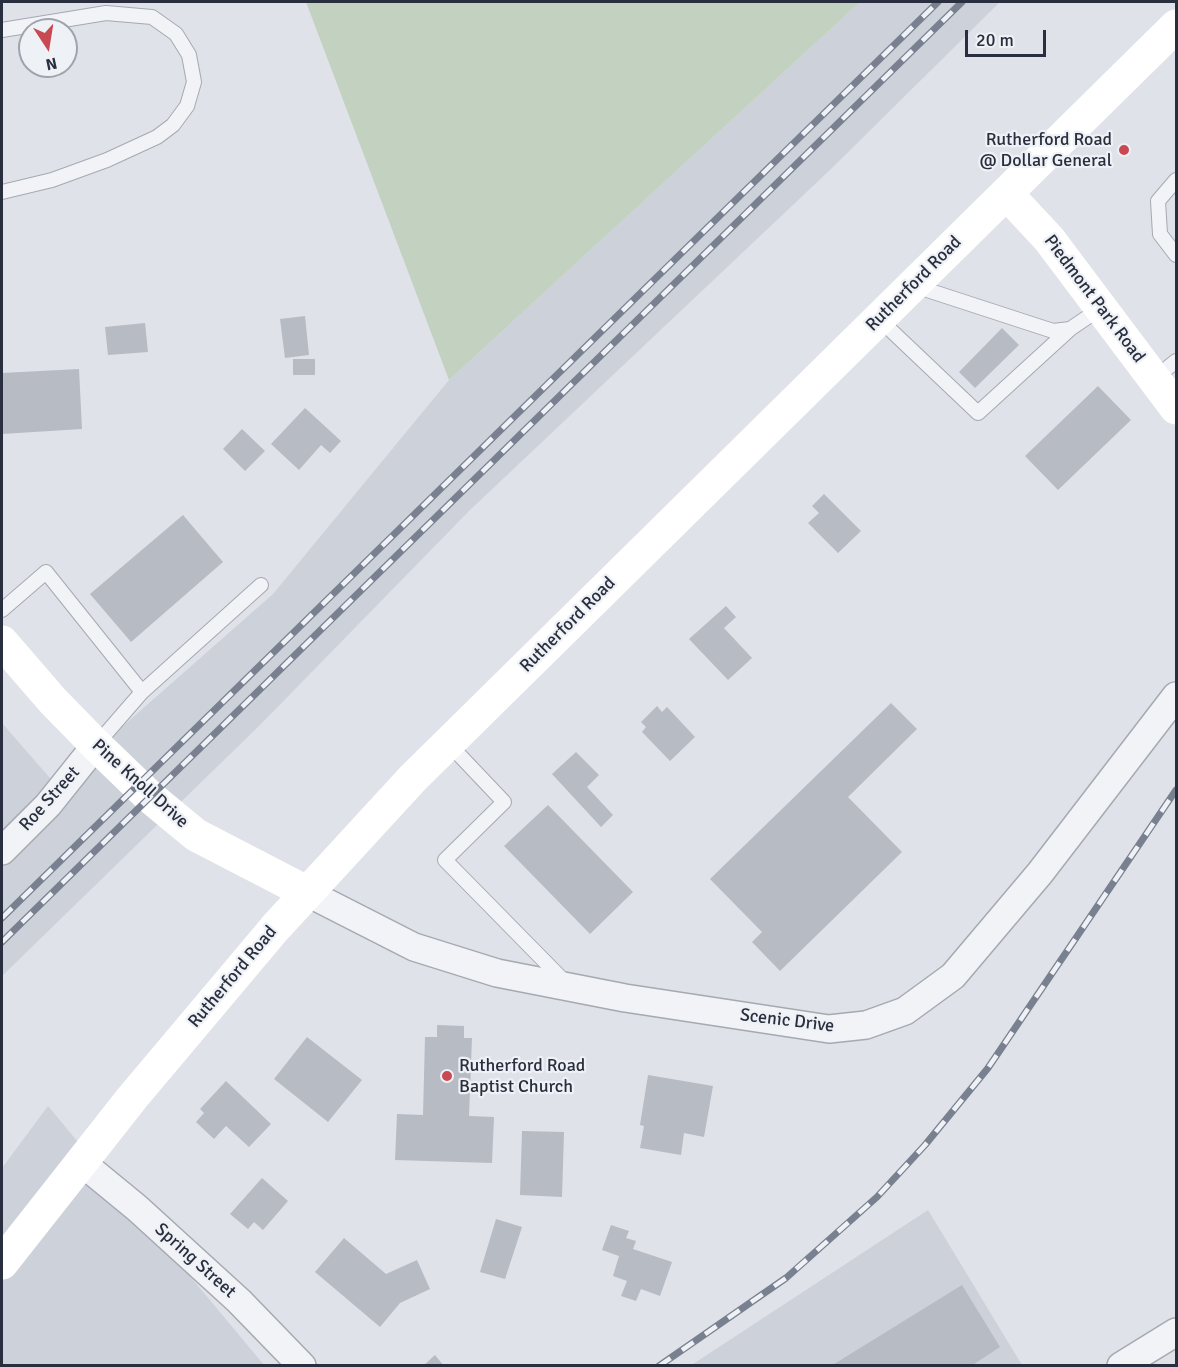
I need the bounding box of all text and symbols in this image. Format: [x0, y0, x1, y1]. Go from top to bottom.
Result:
north arrow [18, 18, 78, 78]
scale bar [968, 18, 1049, 56]
text: 20 m [976, 29, 1014, 51]
text: N [44, 53, 59, 75]
place label: Rutherford Road @ Dollar General [980, 129, 1112, 172]
marker: Rutherford Road @ Dollar General [1117, 143, 1131, 157]
street label: Piedmont Park Road [1039, 231, 1149, 367]
street label: Rutherford Road [862, 232, 966, 336]
street label: Rutherford Road [516, 573, 620, 677]
street label: Pine Knoll Drive [87, 735, 193, 833]
street label: Roe Street [15, 762, 85, 836]
street label: Rutherford Road [184, 922, 282, 1032]
street label: Scenic Drive [739, 1005, 835, 1037]
place label: Rutherford Road Baptist Church [459, 1055, 585, 1098]
marker: Rutherford Road Baptist Church [440, 1069, 454, 1083]
street label: Spring Street [150, 1219, 240, 1303]

